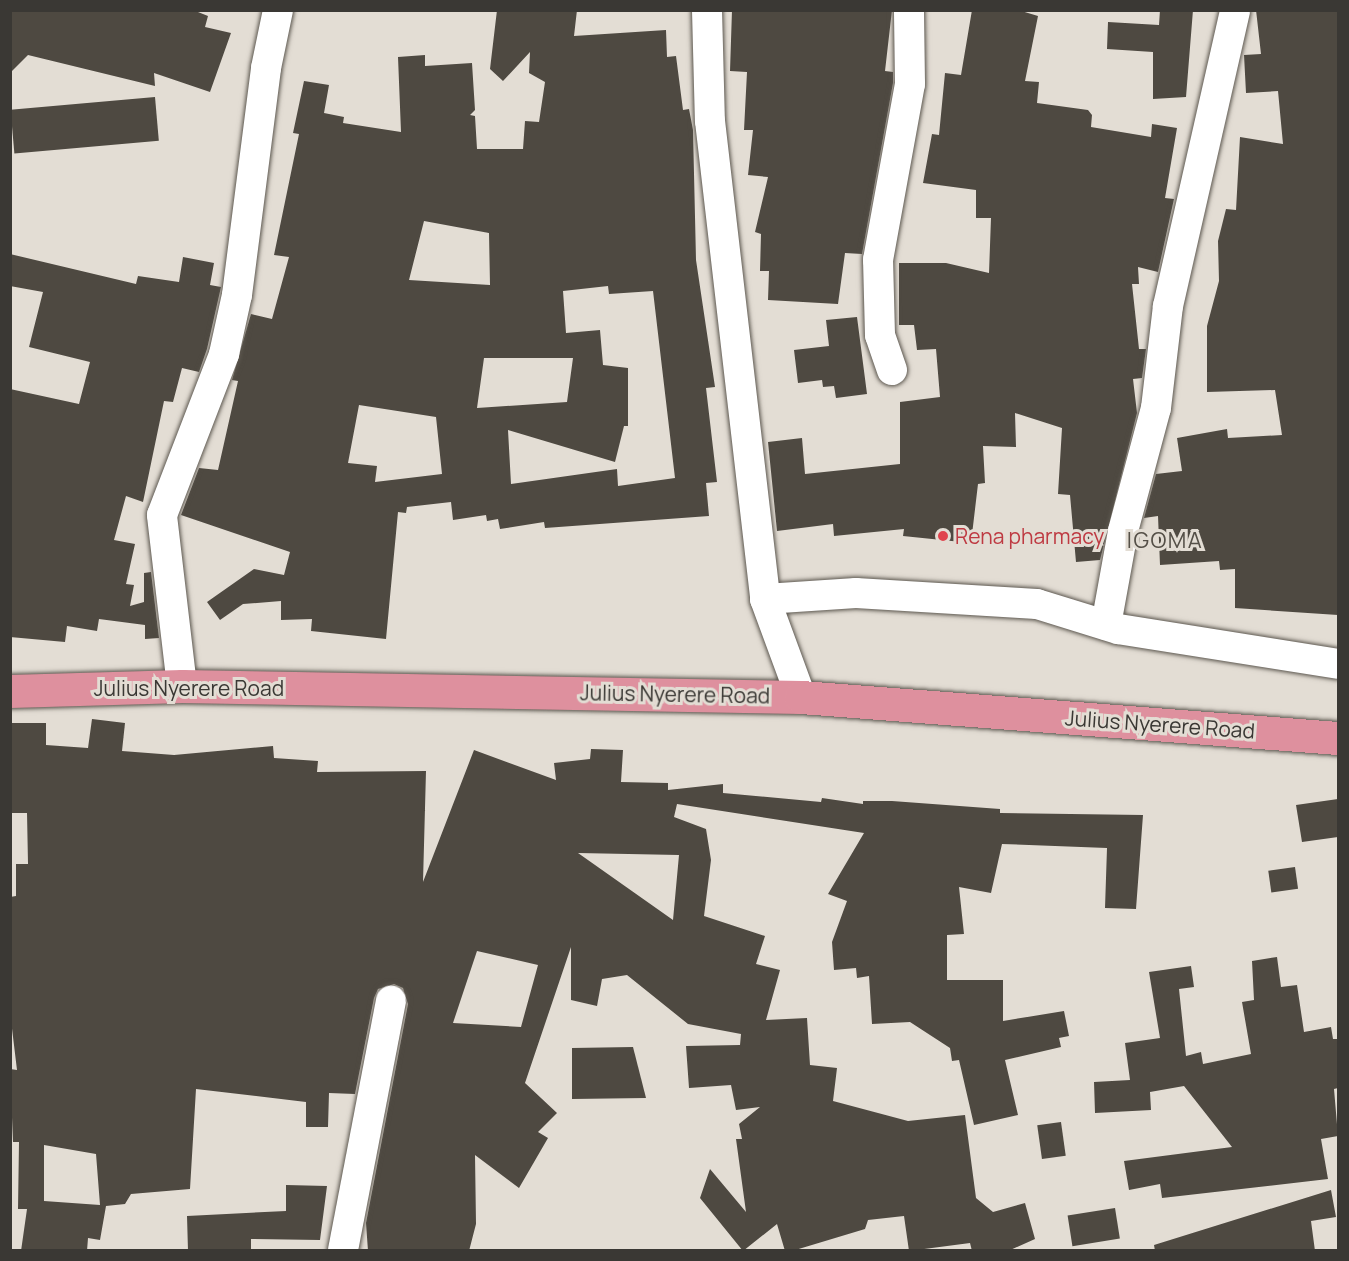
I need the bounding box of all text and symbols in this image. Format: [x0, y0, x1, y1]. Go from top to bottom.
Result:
place label: Rena pharmacy [955, 523, 1104, 549]
district label: IGOMA [1127, 528, 1203, 554]
marker: Rena pharmacy [936, 529, 950, 543]
street label: Julius Nyerere Road [94, 675, 284, 701]
street label: Julius Nyerere Road [580, 680, 770, 708]
street label: Julius Nyerere Road [1064, 705, 1256, 743]

